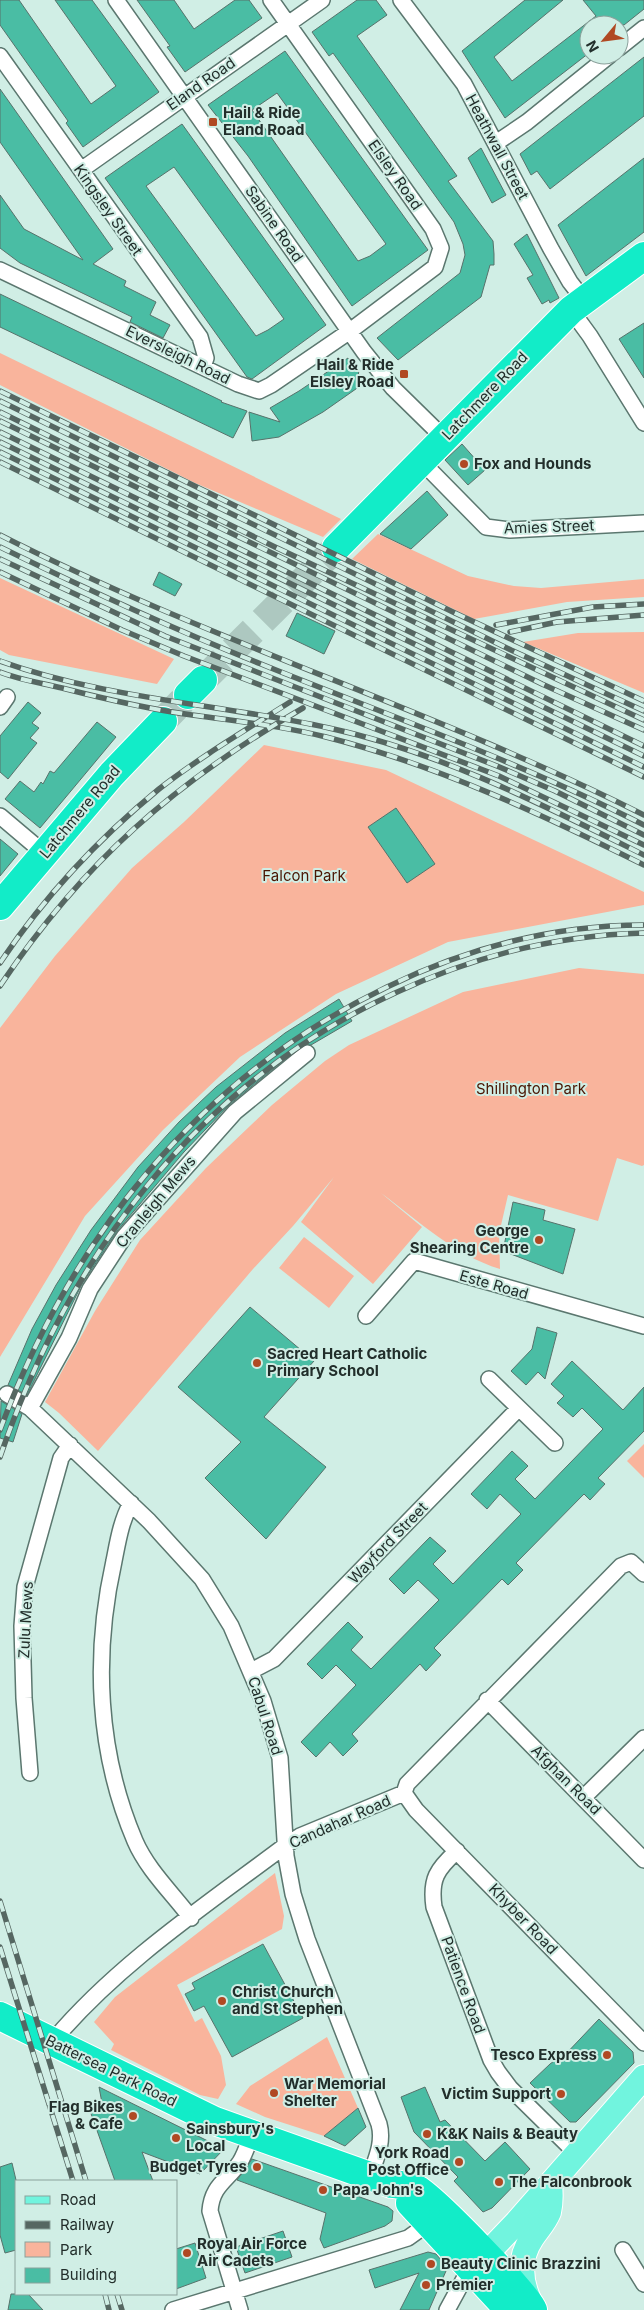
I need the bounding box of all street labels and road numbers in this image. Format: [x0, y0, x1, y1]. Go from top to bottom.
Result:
street label: Eland Road [163, 53, 239, 114]
street label: Heathwall Street [462, 91, 533, 203]
street label: Elsley Road [364, 136, 427, 214]
street label: Kingsley Street [70, 160, 147, 259]
street label: Sabine Road [241, 182, 308, 266]
street label: Eversleigh Road [123, 321, 234, 388]
street label: Latchmere Road [438, 347, 532, 444]
street label: Amies Street [504, 515, 595, 538]
street label: Latchmere Road [35, 761, 124, 862]
street label: Cranleigh Mews [112, 1152, 200, 1252]
street label: Este Road [457, 1266, 531, 1303]
street label: Wayford Street [344, 1498, 431, 1587]
street label: Zulu Mews [14, 1581, 37, 1659]
street label: Cabul Road [244, 1674, 287, 1758]
street label: Afghan Road [527, 1741, 605, 1819]
street label: Candahar Road [286, 1791, 394, 1852]
street label: Khyber Road [485, 1879, 562, 1958]
street label: Patience Road [437, 1934, 490, 2036]
street label: Battersea Park Road [42, 2030, 180, 2111]

